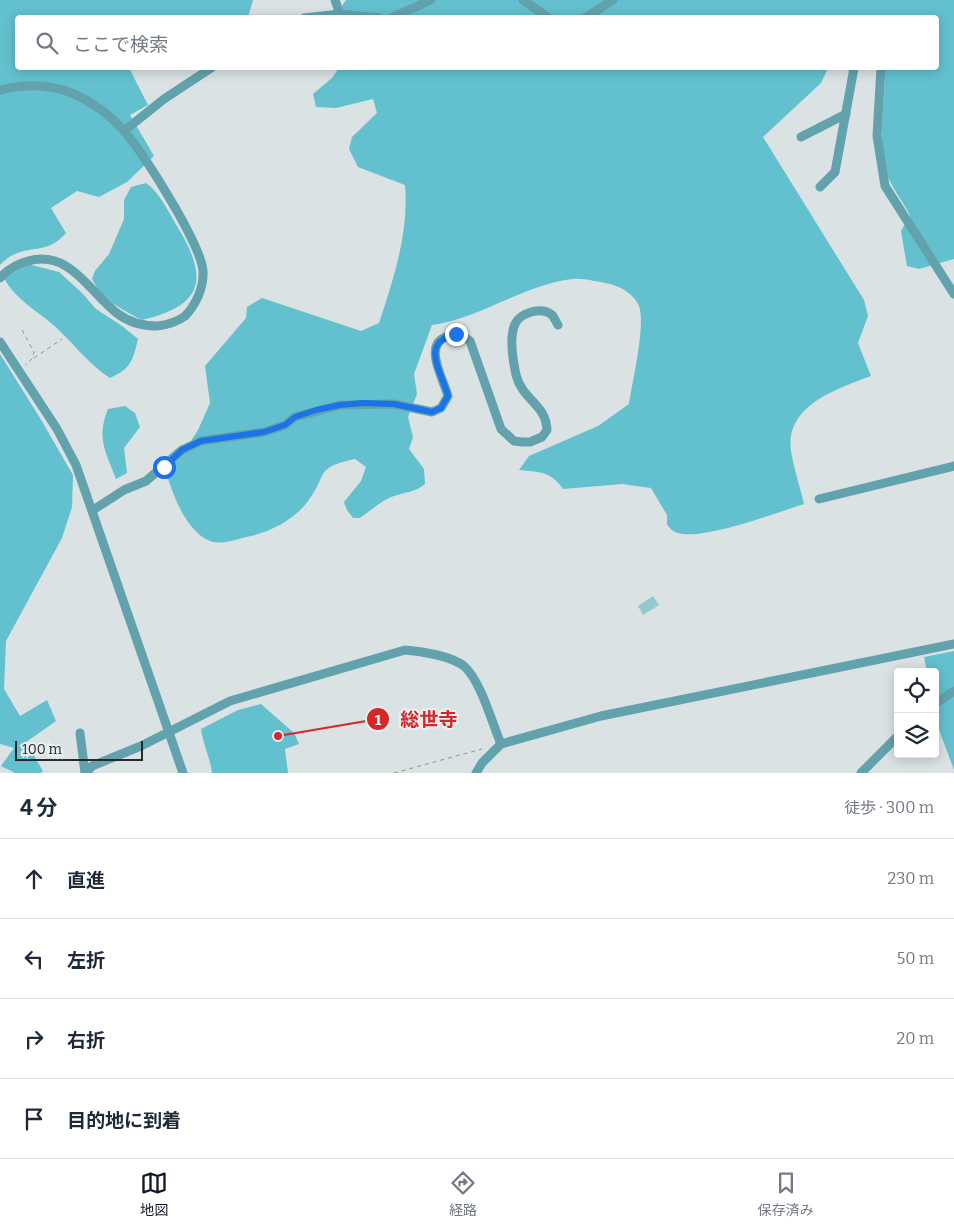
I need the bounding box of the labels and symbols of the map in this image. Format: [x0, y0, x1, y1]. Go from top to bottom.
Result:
route end [445, 323, 468, 346]
route start [153, 456, 176, 479]
callout: 総世寺 [366, 702, 468, 736]
text: 総世寺 [400, 708, 458, 731]
text: 1 [375, 711, 382, 729]
scale bar [15, 738, 142, 761]

